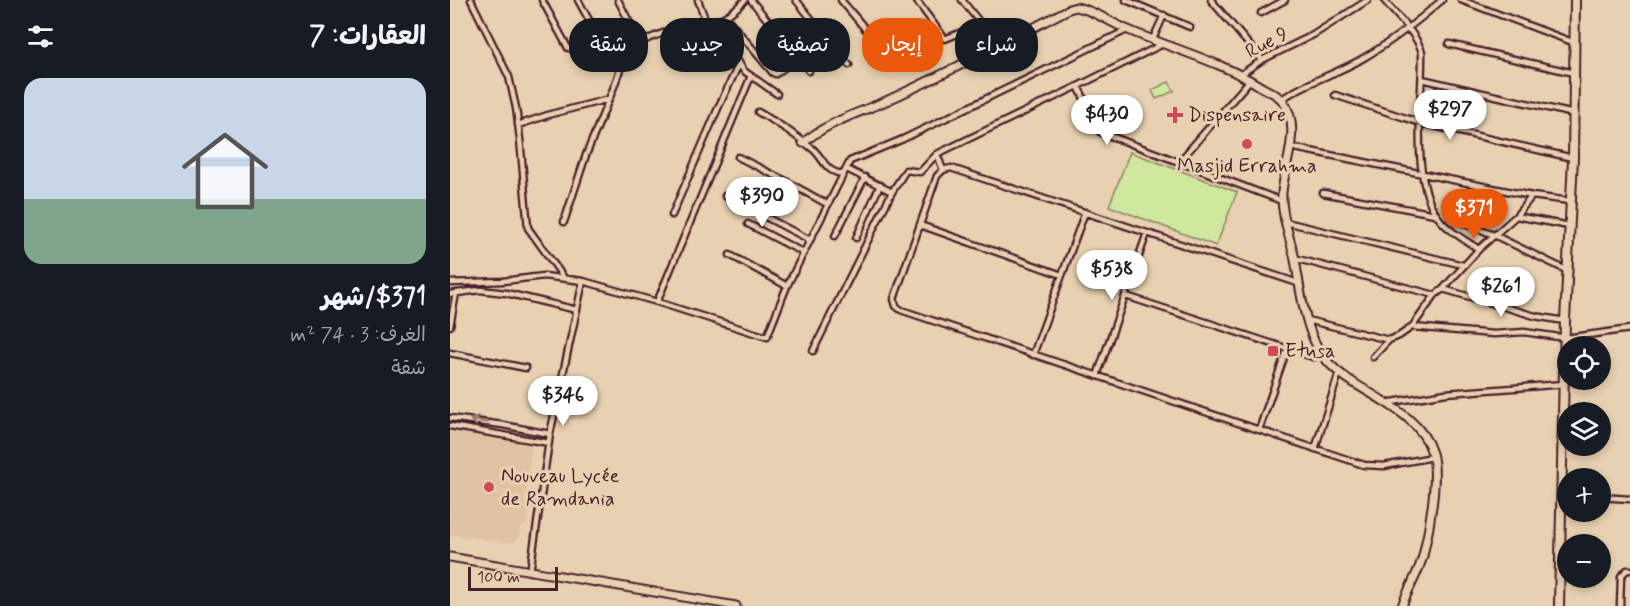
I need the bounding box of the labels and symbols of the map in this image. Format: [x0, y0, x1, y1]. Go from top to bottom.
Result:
street label: Rue 9 [1241, 20, 1293, 65]
pin: $297 [1414, 90, 1486, 141]
pin: $430 [1071, 95, 1143, 146]
place label: Dispensaire [1188, 102, 1286, 129]
marker: Dispensaire [1166, 106, 1184, 124]
marker: Masjid Errahma [1240, 137, 1254, 151]
place label: Masjid Errahma [1177, 153, 1317, 180]
pin: $390 [726, 177, 798, 228]
pin: $371 [1438, 189, 1510, 240]
pin: $538 [1076, 250, 1148, 301]
pin: $261 [1465, 267, 1537, 318]
place label: Etusa [1285, 338, 1335, 365]
marker: Etusa [1266, 344, 1280, 358]
pin: $346 [527, 376, 599, 427]
one-way arrow [470, 416, 490, 427]
place label: Nouveau Lycée de Ramdania [501, 463, 620, 513]
marker: Nouveau Lycée de Ramdania [482, 480, 496, 494]
scale bar [468, 564, 558, 592]

